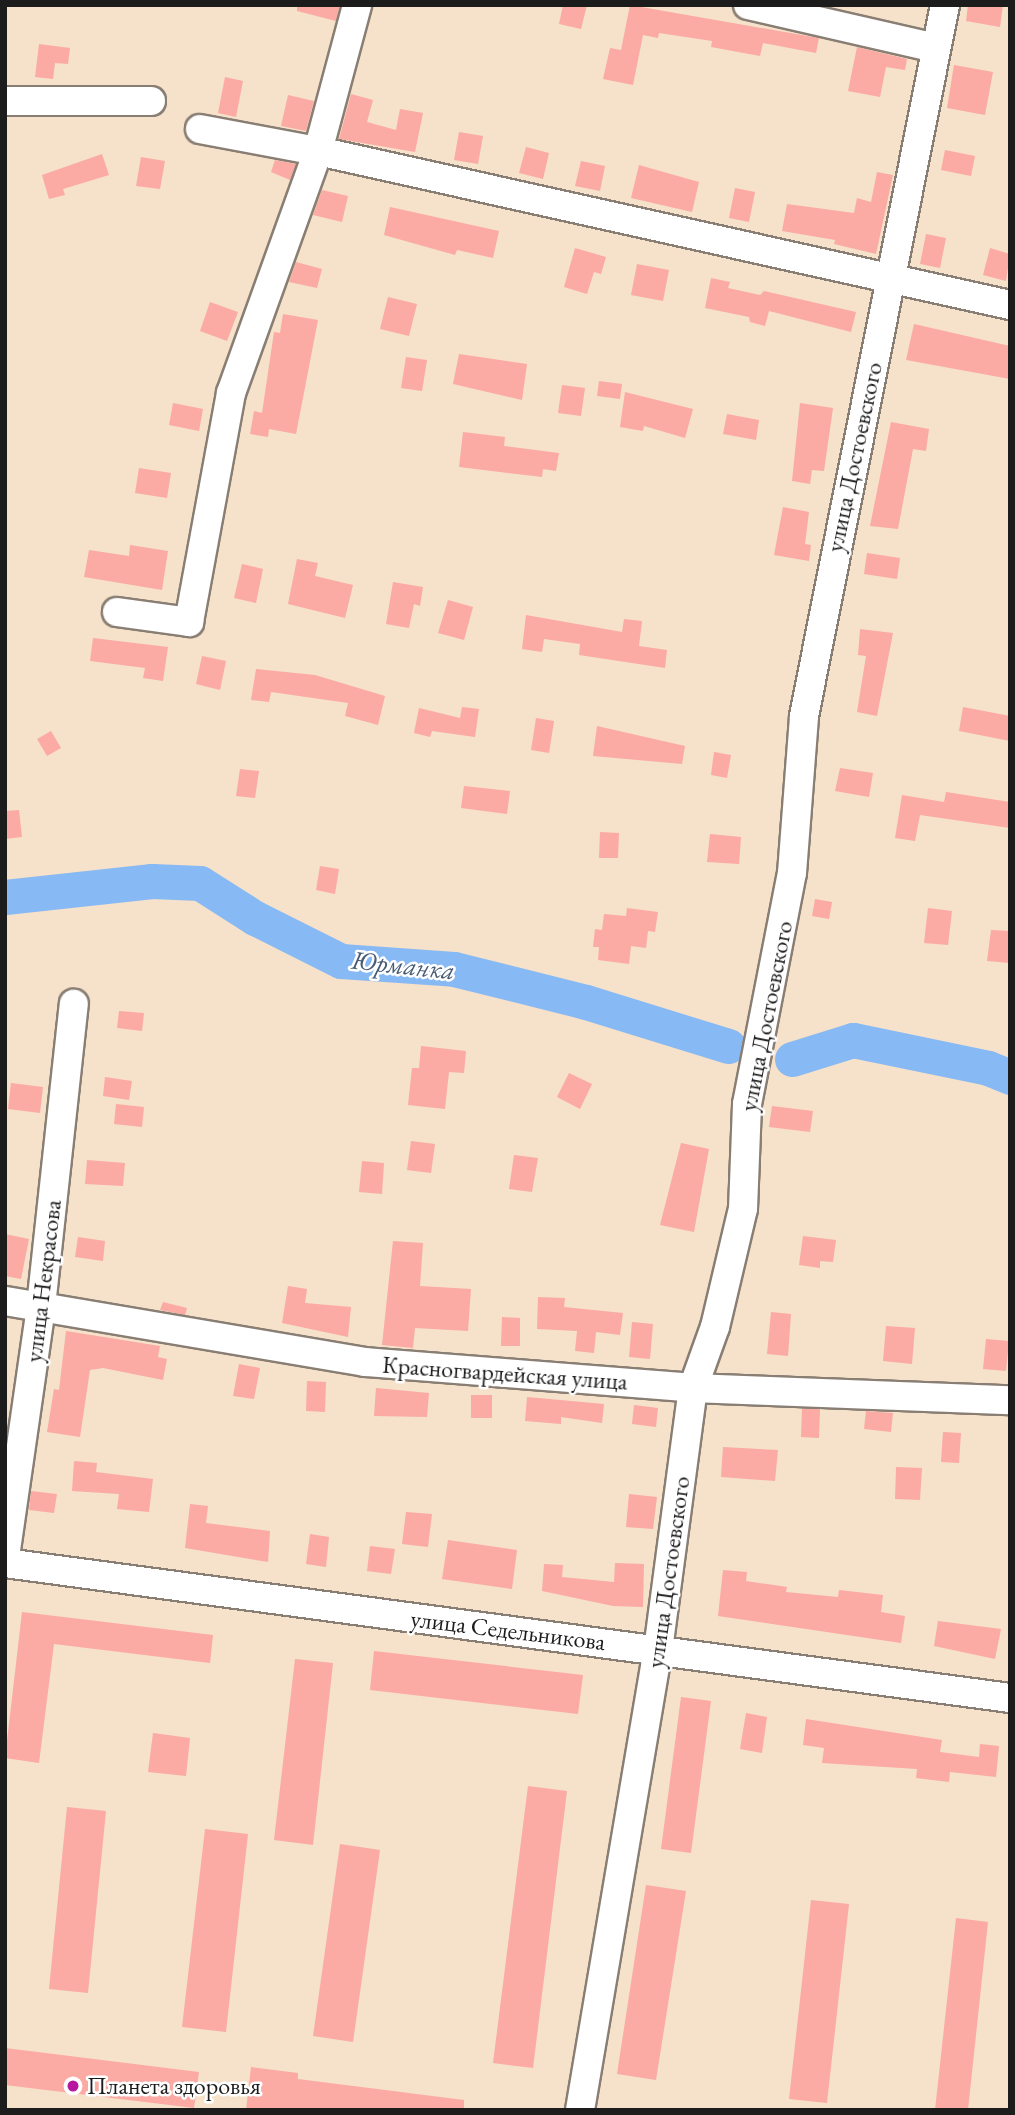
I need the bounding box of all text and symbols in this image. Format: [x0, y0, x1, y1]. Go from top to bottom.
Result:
street label: улица Достоевского [820, 359, 888, 555]
street label: улица Достоевского [733, 918, 799, 1114]
water label: Юрманка [350, 945, 456, 987]
street label: улица Некрасова [19, 1198, 67, 1364]
street label: Красногвардейская улица [381, 1350, 629, 1396]
street label: улица Достоевского [640, 1474, 696, 1670]
street label: улица Седельникова [409, 1604, 607, 1656]
place label: Планета здоровья [87, 2072, 261, 2100]
marker: Планета здоровья [65, 2078, 81, 2094]

